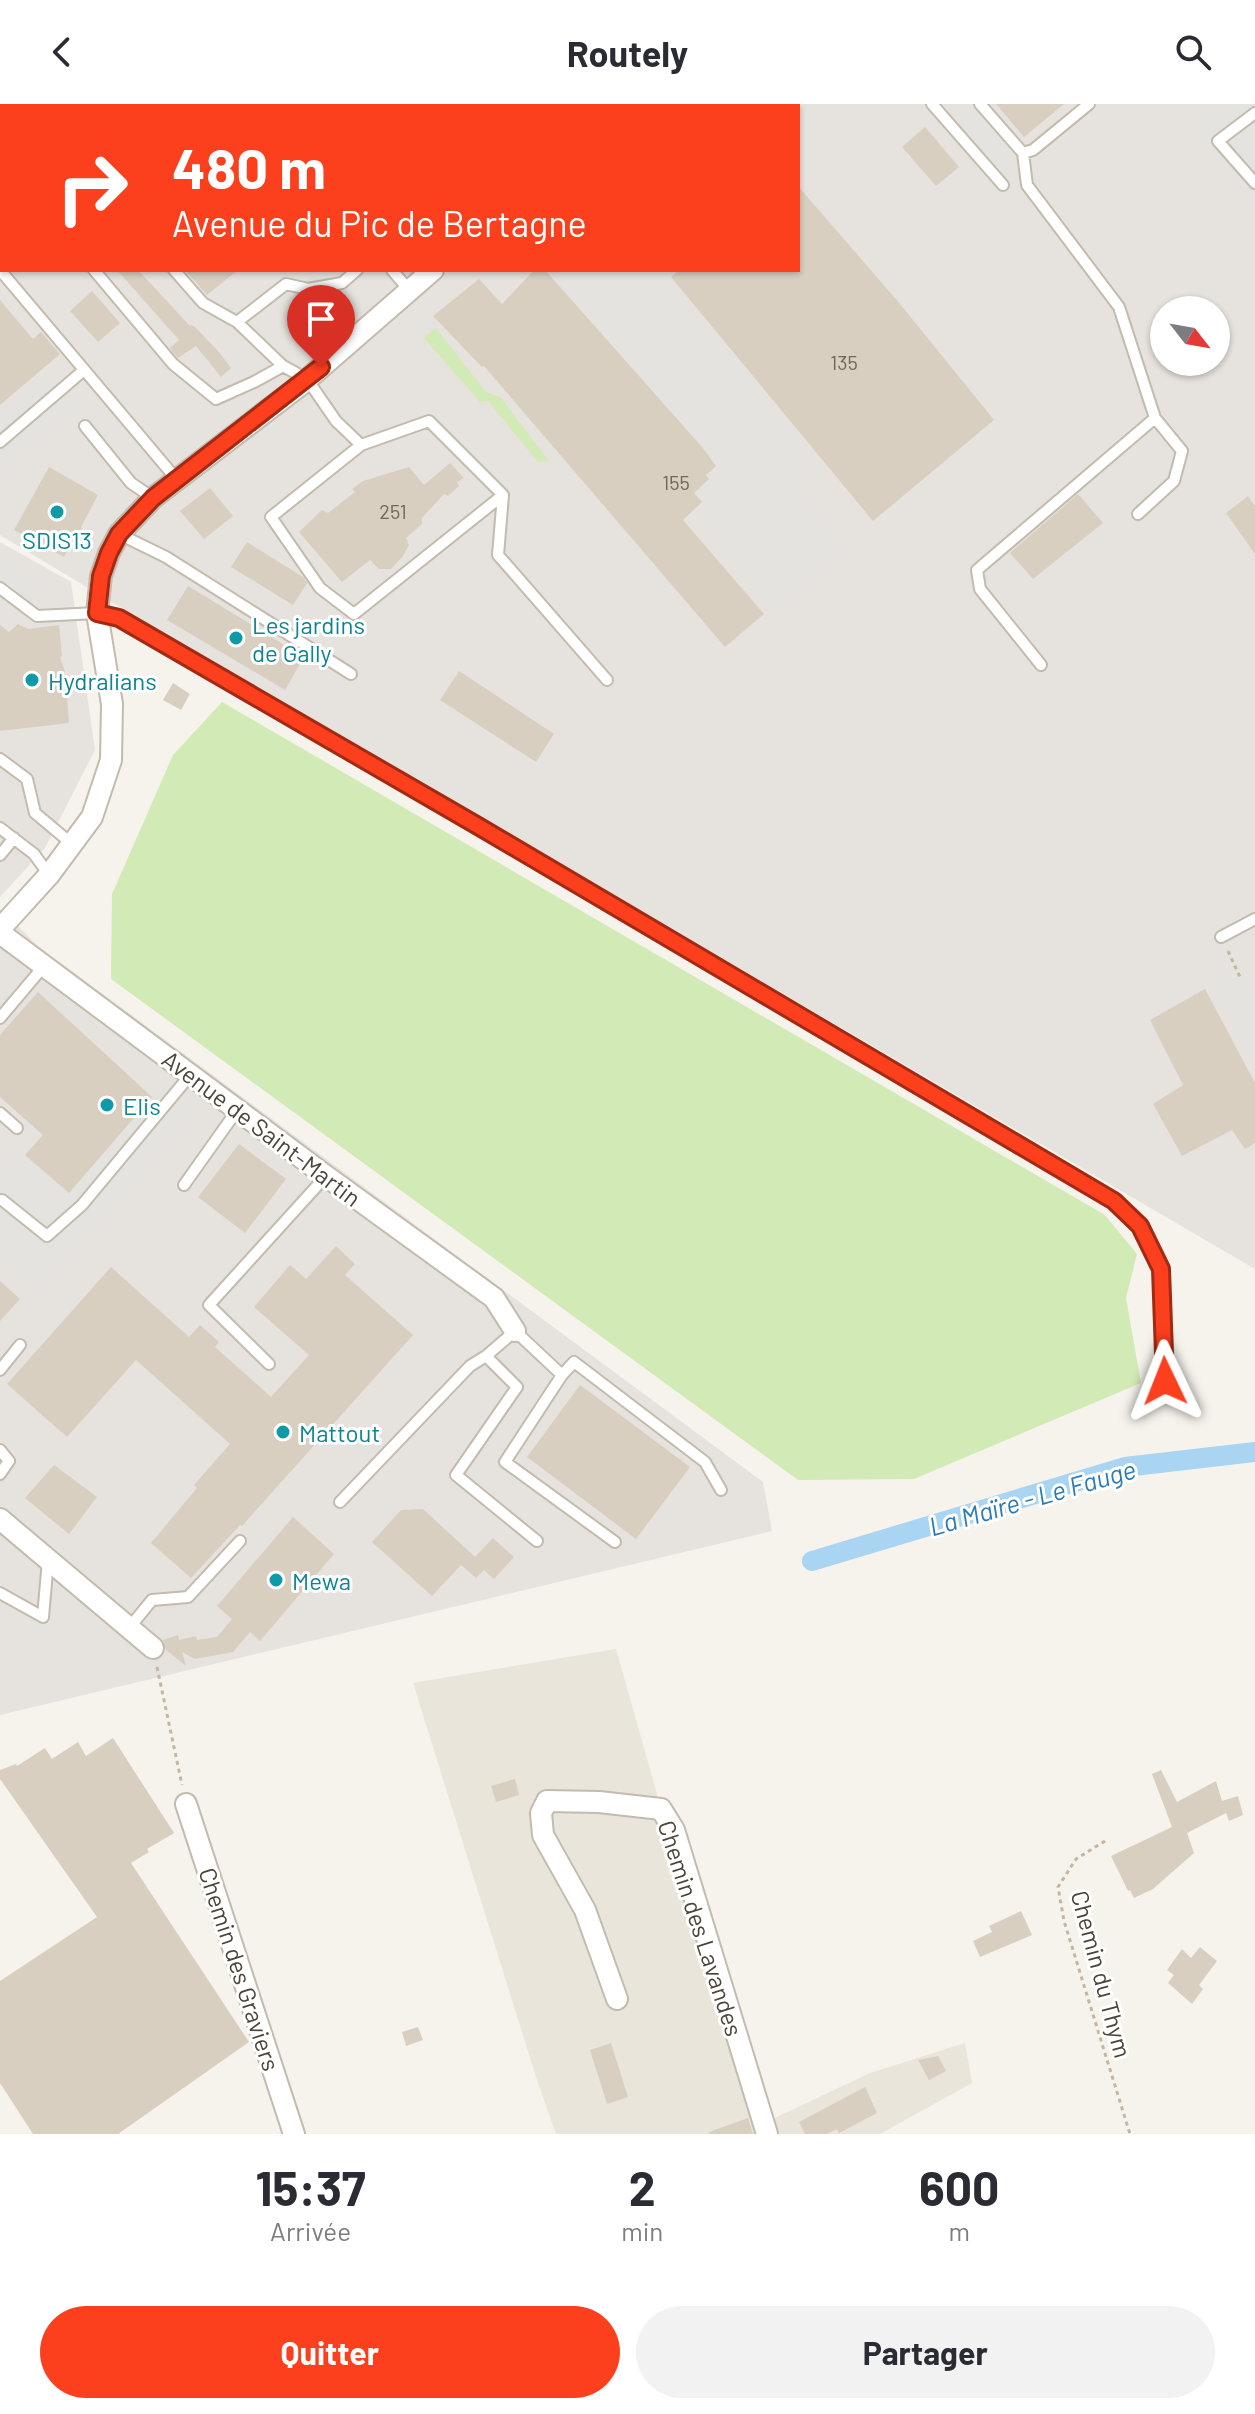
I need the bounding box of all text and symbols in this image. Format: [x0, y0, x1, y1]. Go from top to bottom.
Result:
icon: back [40, 30, 84, 74]
icon: search [1171, 30, 1215, 74]
text: Routely [567, 31, 688, 74]
text: 480 m [172, 133, 326, 200]
icon: right [40, 136, 144, 240]
text: Avenue du Pic de Bertagne [172, 201, 587, 244]
pin [287, 285, 355, 367]
north arrow [1150, 296, 1230, 376]
map controls [1150, 296, 1230, 376]
icon: arrive [299, 297, 343, 341]
house number: 135 [830, 350, 858, 374]
house number: 155 [662, 470, 690, 494]
house number: 251 [379, 499, 407, 523]
marker: SDIS13 [48, 503, 66, 521]
place label: SDIS13 [22, 525, 92, 554]
place label: Les jardins de Gally [252, 610, 365, 667]
marker: Les jardins de Gally [227, 629, 245, 647]
place label: Hydralians [48, 666, 157, 695]
marker: Hydralians [23, 671, 41, 689]
street label: Avenue de Saint-Martin [157, 1044, 367, 1212]
place label: Elis [123, 1091, 161, 1120]
marker: Elis [98, 1096, 116, 1114]
position arrow [1123, 1339, 1207, 1423]
place label: Mattout [299, 1418, 380, 1447]
marker: Mattout [274, 1423, 292, 1441]
water label: La Maïre - Le Fauge [925, 1453, 1139, 1541]
place label: Mewa [292, 1566, 351, 1595]
marker: Mewa [267, 1571, 285, 1589]
street label: Chemin des Lavandes [652, 1817, 750, 2039]
street label: Chemin des Graviers [193, 1864, 287, 2074]
street label: Chemin du Thym [1066, 1887, 1138, 2061]
text: 15:37 [256, 2158, 366, 2216]
text: 2 [629, 2158, 656, 2216]
text: 600 [919, 2158, 999, 2216]
text: Arrivée [270, 2215, 351, 2246]
text: min [621, 2215, 663, 2246]
text: m [948, 2215, 970, 2246]
button: Quitter [40, 2306, 620, 2398]
button: Partager [636, 2306, 1215, 2398]

